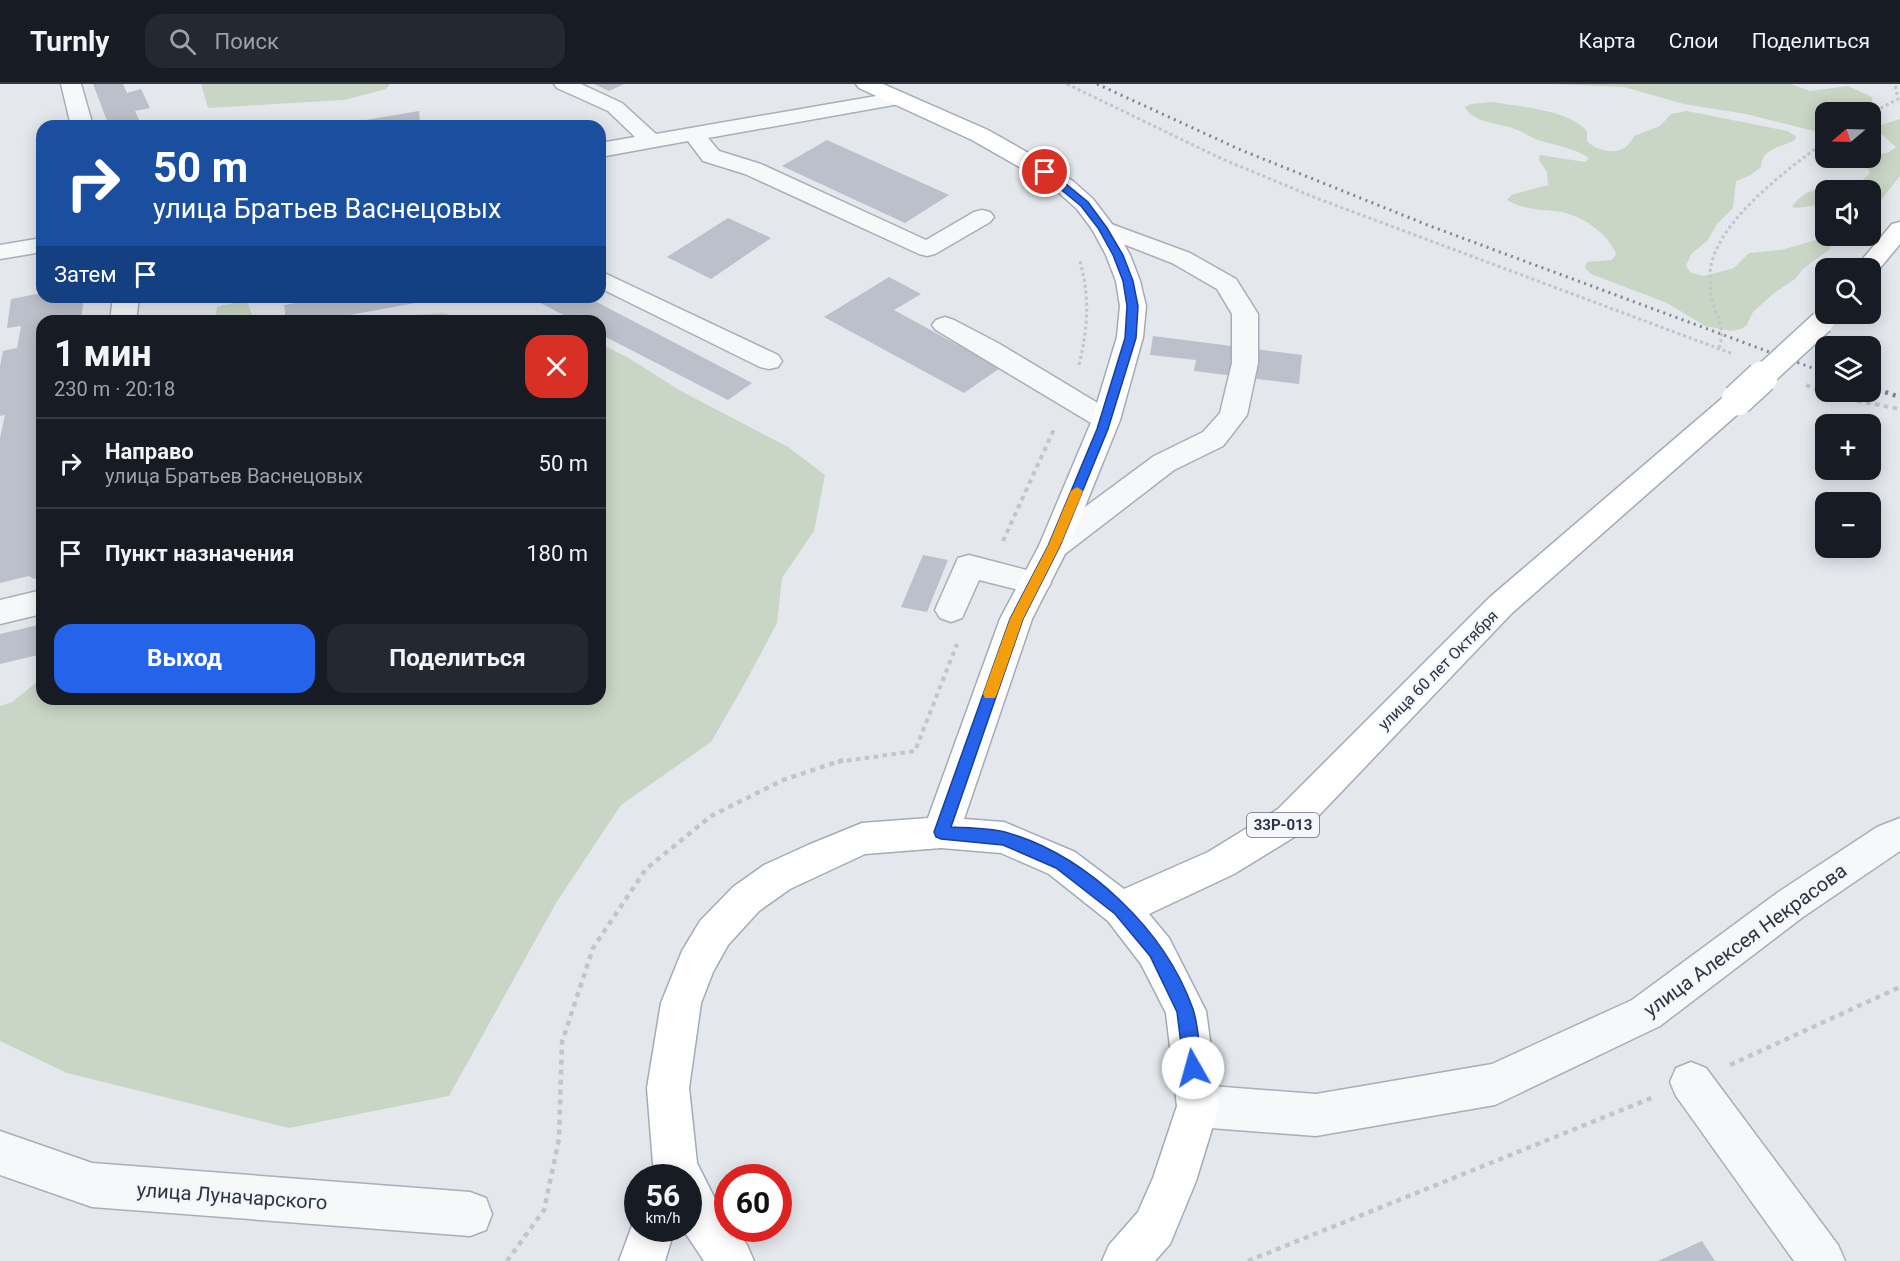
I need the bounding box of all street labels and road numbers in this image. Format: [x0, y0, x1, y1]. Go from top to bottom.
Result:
street label: улица 60 лет Октября [1374, 606, 1502, 734]
road number: 33Р-013 [1247, 813, 1319, 837]
street label: улица Алексея Некрасова [1639, 858, 1851, 1022]
street label: улица Луначарского [136, 1177, 328, 1215]

